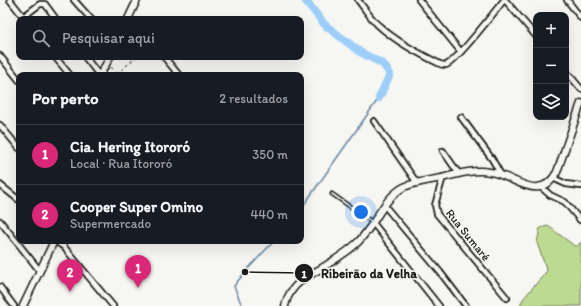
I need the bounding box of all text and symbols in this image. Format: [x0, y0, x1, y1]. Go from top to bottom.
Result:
map controls [533, 12, 569, 120]
button: + [533, 12, 569, 48]
search box [16, 16, 304, 60]
icon: search [30, 27, 52, 49]
text: Pesquisar aqui [62, 29, 155, 47]
button: − [533, 48, 569, 84]
button: layers [533, 84, 569, 120]
text: Por perto [32, 88, 99, 108]
text: 2 resultados [219, 91, 288, 106]
text: Cia. Hering Itororó [70, 138, 190, 156]
text: 1 [42, 147, 48, 162]
text: 350 m [252, 147, 288, 162]
text: Local · Rua Itororó [70, 156, 172, 171]
text: Cooper Super Omino [70, 198, 203, 216]
your location [351, 202, 371, 222]
street label: Rua Sumaré [443, 206, 493, 264]
text: 2 [42, 207, 48, 222]
text: 440 m [251, 207, 288, 222]
text: Supermercado [70, 216, 151, 231]
pin: 1 [125, 255, 151, 288]
pin: 2 [57, 259, 83, 292]
callout: Ribeirão da Velha [294, 261, 425, 286]
text: Ribeirão da Velha [321, 266, 417, 281]
text: 1 [301, 267, 307, 281]

